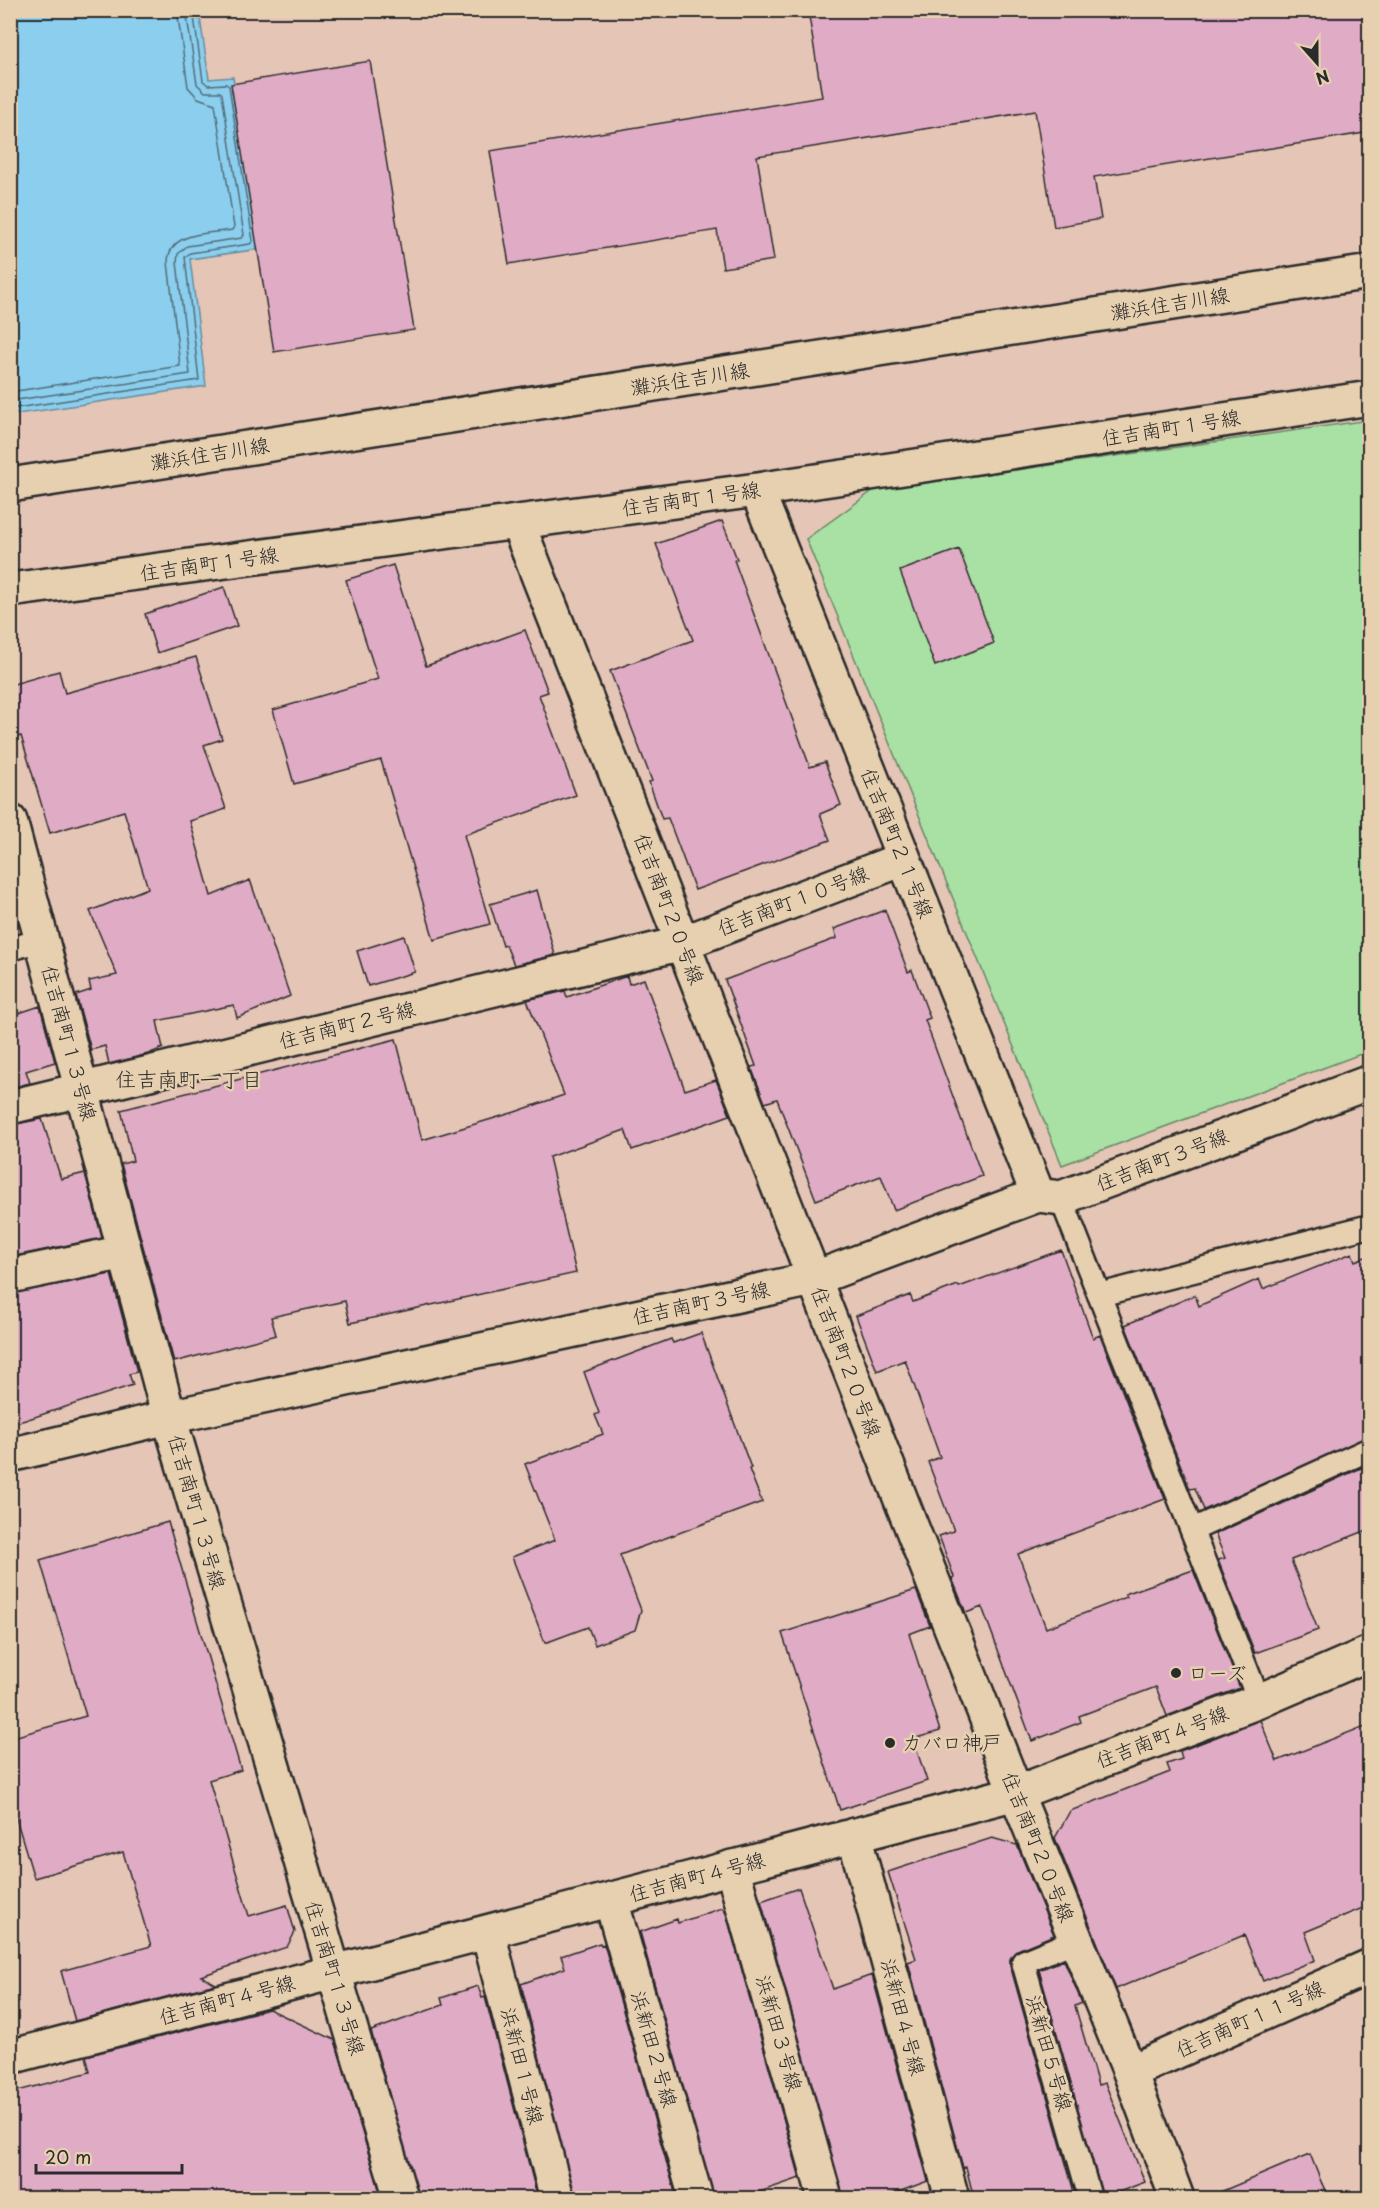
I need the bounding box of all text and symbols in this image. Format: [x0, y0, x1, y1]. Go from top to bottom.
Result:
north arrow [1287, 33, 1347, 93]
text: N [1313, 64, 1333, 91]
street label: 灘浜住吉川線 [1108, 279, 1231, 327]
street label: 灘浜住吉川線 [628, 354, 751, 402]
street label: 住吉南町１号線 [1099, 401, 1242, 453]
street label: 灘浜住吉川線 [148, 429, 271, 477]
street label: 住吉南町１号線 [619, 473, 762, 523]
street label: 住吉南町１号線 [137, 538, 280, 588]
street label: 住吉南町２１号線 [854, 763, 942, 922]
street label: 住吉南町２０号線 [627, 829, 713, 989]
street label: 住吉南町１０号線 [713, 857, 873, 943]
street label: 住吉南町１３号線 [35, 962, 105, 1124]
street label: 住吉南町２号線 [275, 993, 418, 1056]
district label: 住吉南町一丁目 [116, 1062, 263, 1094]
street label: 住吉南町３号線 [1091, 1120, 1232, 1198]
street label: 住吉南町３号線 [629, 1273, 772, 1331]
street label: 住吉南町２０号線 [804, 1282, 890, 1442]
street label: 住吉南町１３号線 [161, 1431, 234, 1593]
place label: ローズ [1188, 1657, 1246, 1687]
marker: ローズ [1169, 1666, 1183, 1680]
street label: 住吉南町４号線 [1091, 1697, 1232, 1775]
place label: カバロ神戸 [902, 1727, 1002, 1757]
marker: カバロ神戸 [883, 1736, 897, 1750]
street label: 住吉南町２０号線 [995, 1767, 1083, 1926]
street label: 住吉南町４号線 [625, 1843, 768, 1909]
street label: 住吉南町１３号線 [298, 1897, 374, 2059]
street label: 浜新田４号線 [874, 1955, 934, 2079]
street label: 住吉南町４号線 [155, 1966, 298, 2032]
street label: 浜新田３号線 [749, 1971, 811, 2095]
street label: 住吉南町１１号線 [1170, 1972, 1329, 2064]
street label: 浜新田２号線 [624, 1987, 686, 2111]
street label: 浜新田５号線 [1019, 1991, 1081, 2115]
street label: 浜新田１号線 [494, 2004, 552, 2128]
scale bar [36, 2137, 182, 2175]
text: 20 m [45, 2143, 91, 2170]

